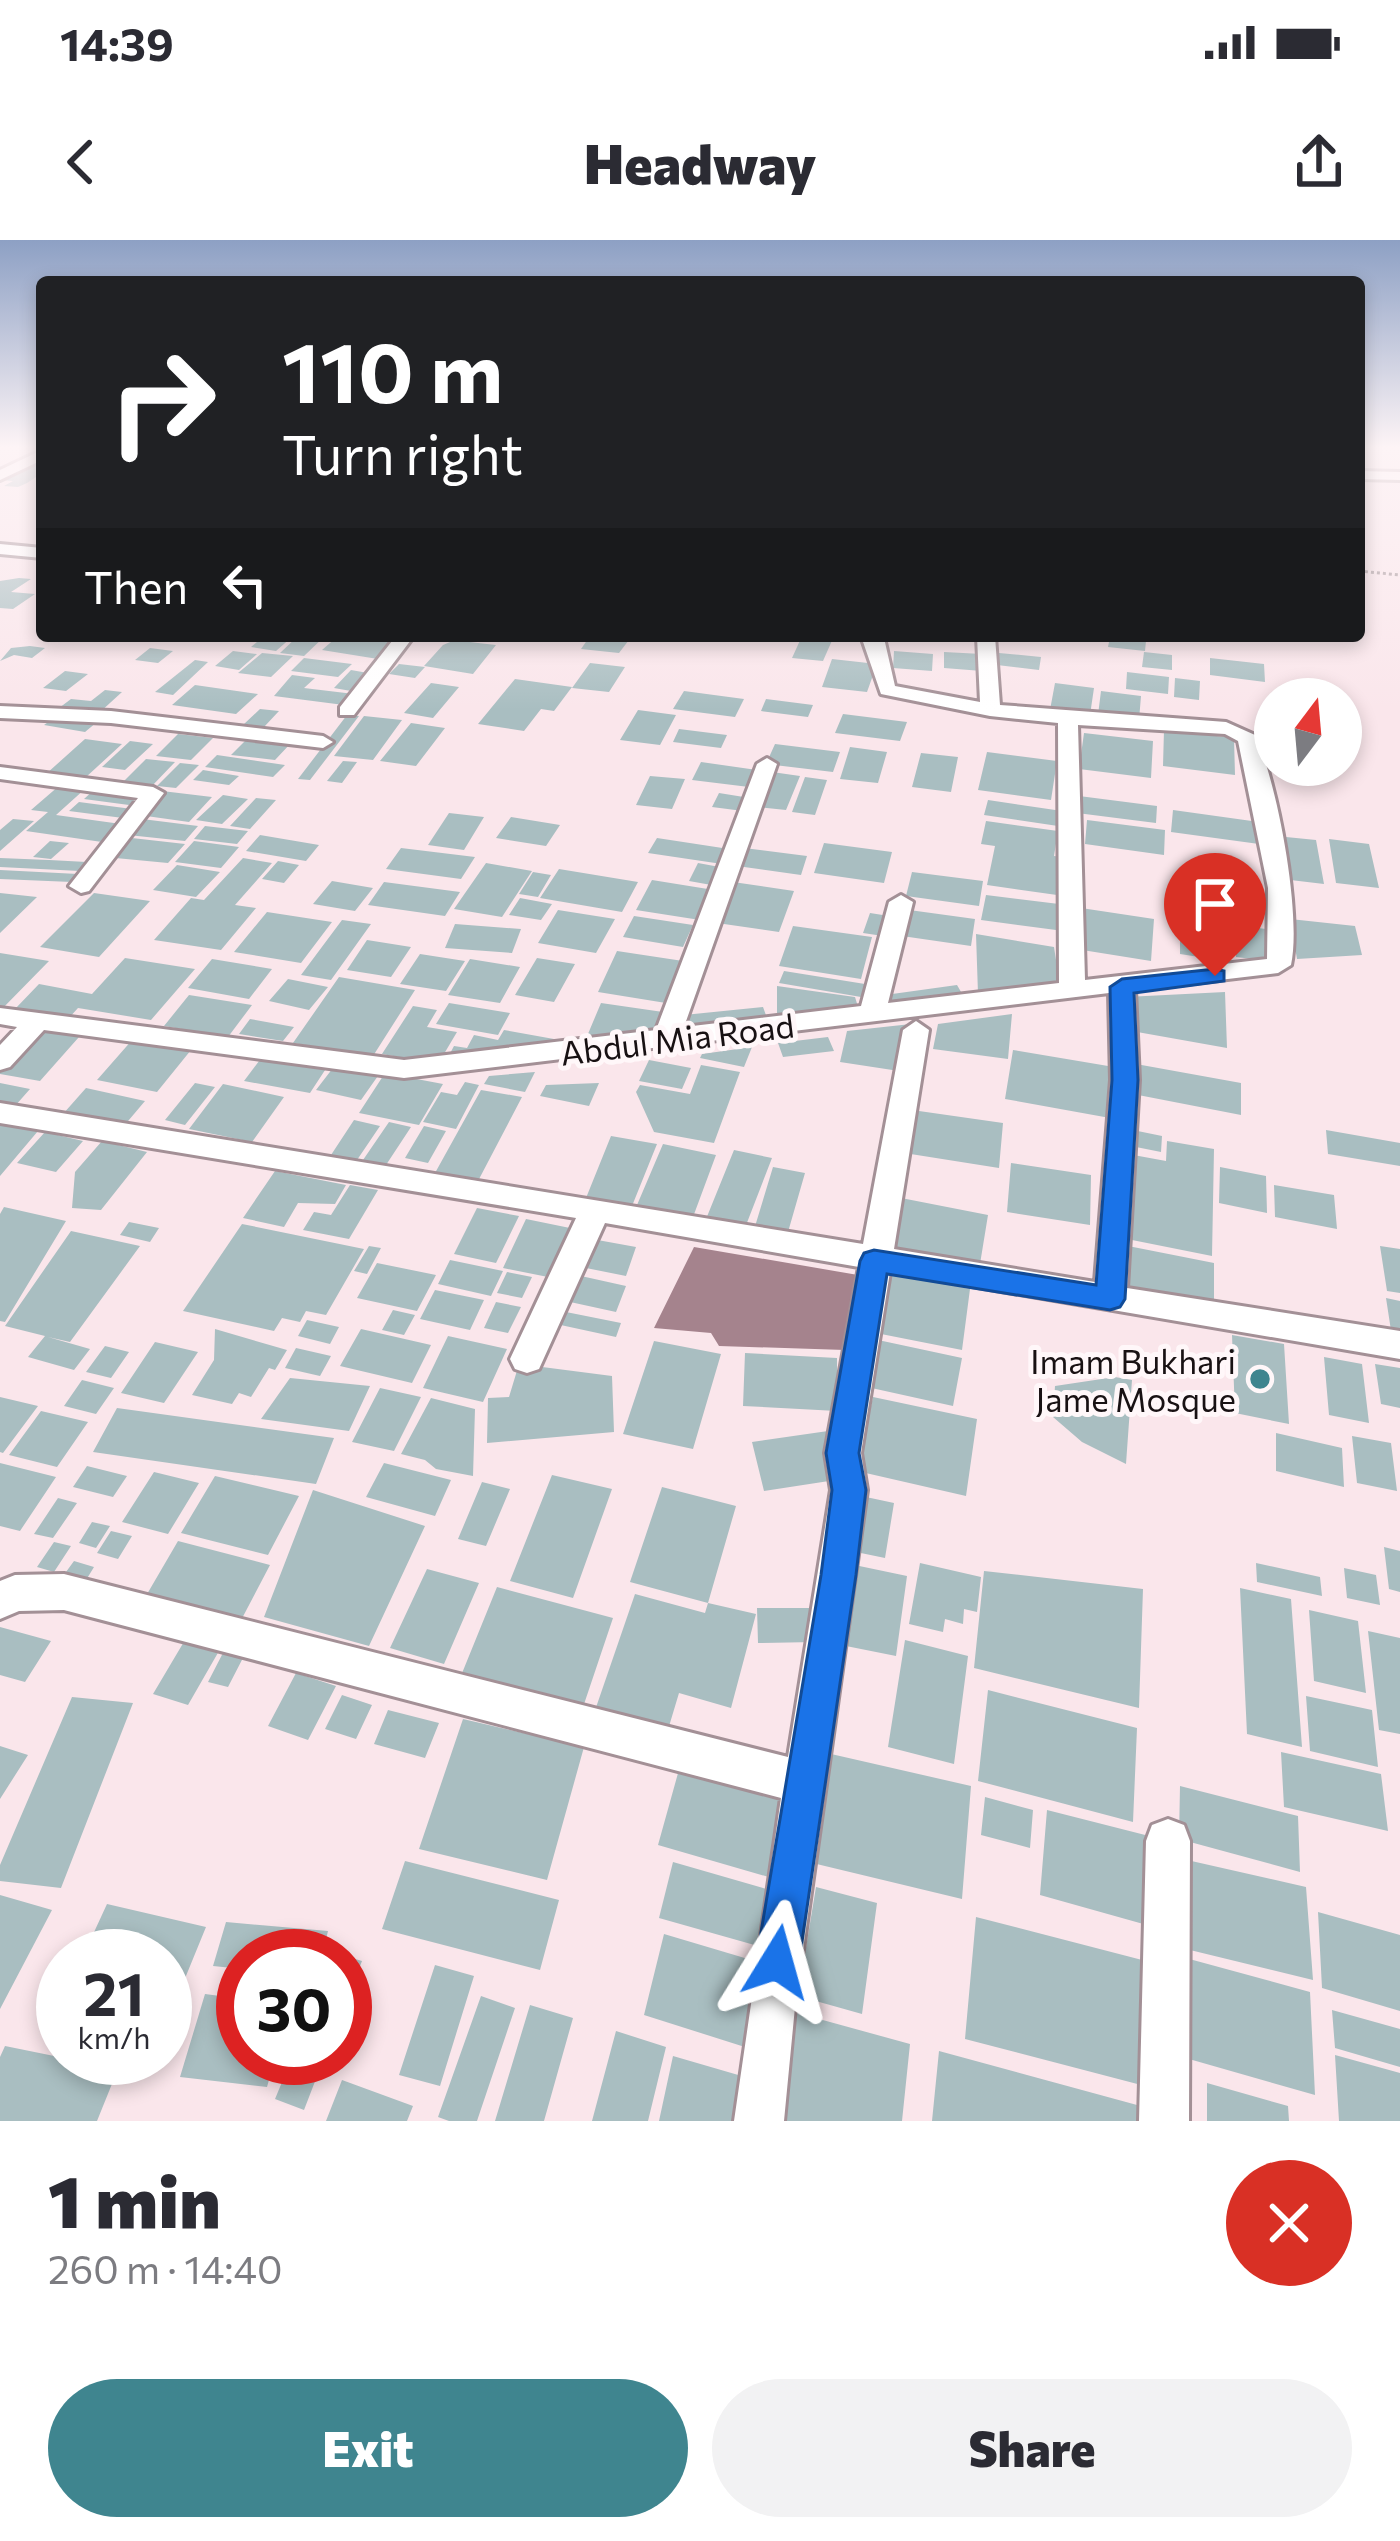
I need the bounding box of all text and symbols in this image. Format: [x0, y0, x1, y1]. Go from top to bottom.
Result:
text: 14:39 [60, 15, 174, 70]
icon: back [48, 129, 114, 195]
text: Headway [584, 129, 816, 195]
icon: share [1286, 129, 1352, 195]
text: 110 m [282, 318, 503, 420]
icon: right [84, 324, 240, 480]
text: Turn right [282, 420, 523, 486]
icon: left [212, 552, 278, 618]
text: Then [84, 558, 188, 613]
north arrow [1254, 678, 1362, 786]
map controls [1254, 678, 1362, 786]
pin [1164, 853, 1266, 976]
icon: arrive [1182, 871, 1248, 937]
street label: Abdul Mia Road [558, 1003, 796, 1073]
place label: Imam Bukhari Jame Mosque [1030, 1340, 1236, 1419]
marker: Imam Bukhari Jame Mosque [1247, 1366, 1273, 1392]
position arrow [714, 1899, 840, 2025]
speed limit sign: 30 [216, 1929, 372, 2085]
text: 21 [83, 1955, 145, 2028]
text: km/h [78, 2018, 150, 2055]
text: 1 min [48, 2155, 221, 2243]
button: close [1226, 2160, 1352, 2286]
text: 260 m · 14:40 [48, 2244, 282, 2292]
button: Exit [48, 2379, 688, 2517]
button: Share [712, 2379, 1352, 2517]

